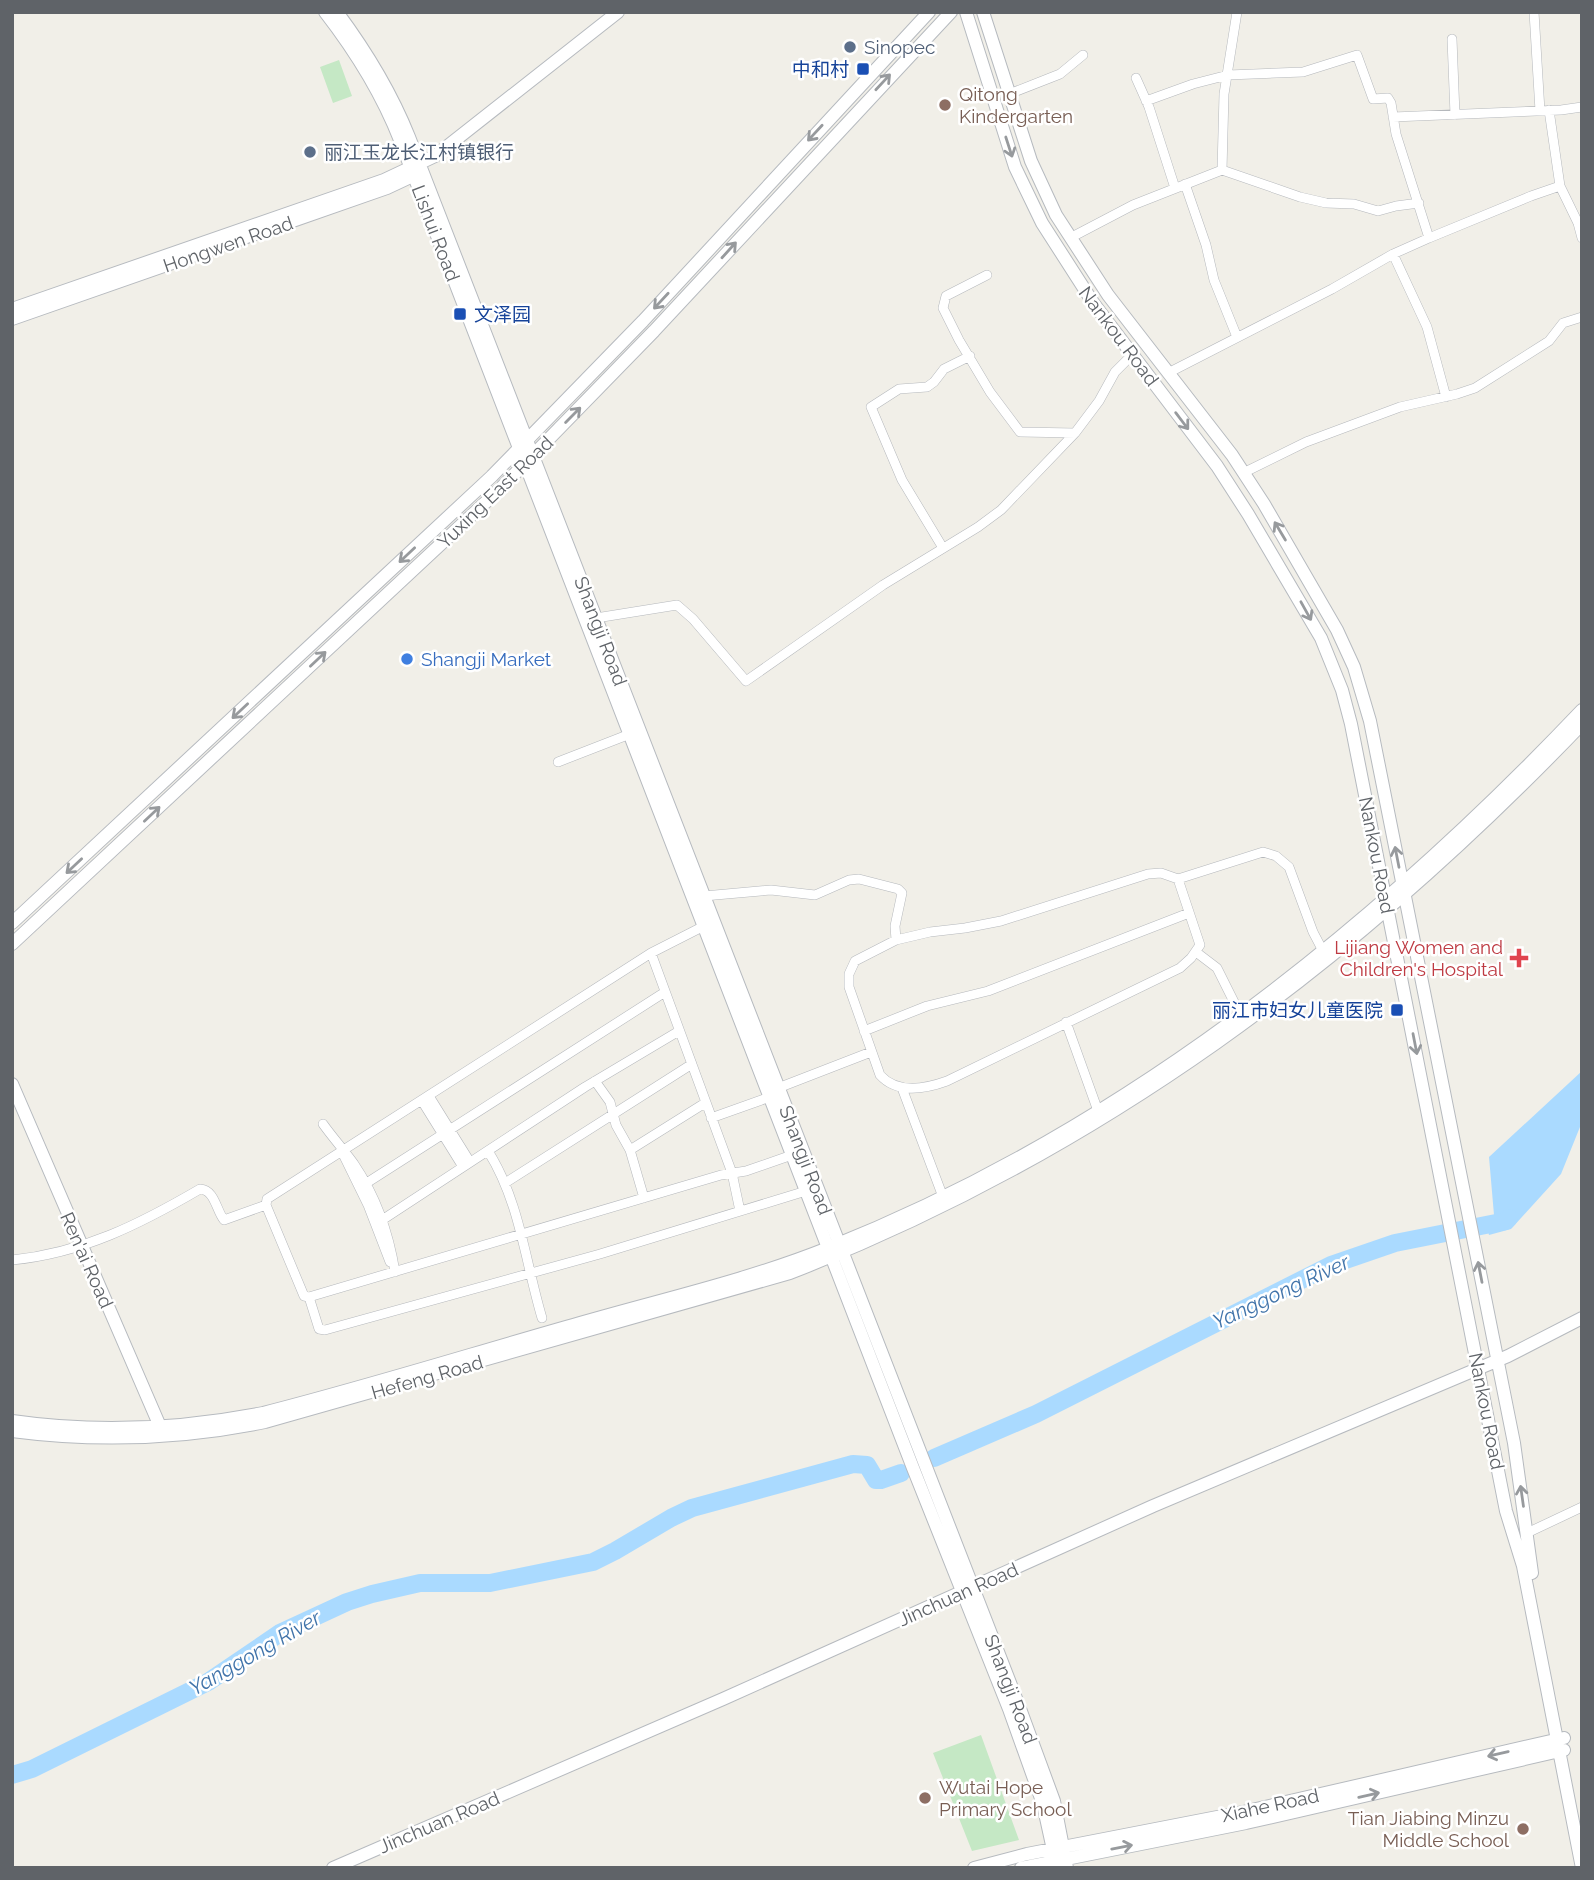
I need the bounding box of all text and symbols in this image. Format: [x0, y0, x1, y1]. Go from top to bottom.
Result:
place label: Sinopec [864, 36, 935, 58]
marker: Sinopec [842, 39, 858, 55]
place label: 中和村 [792, 58, 849, 80]
marker: 中和村 [855, 61, 871, 77]
one-way arrow [875, 74, 892, 91]
place label: Qitong Kindergarten [959, 83, 1073, 127]
marker: Qitong Kindergarten [937, 97, 953, 113]
one-way arrow [807, 124, 824, 142]
one-way arrow [1004, 136, 1016, 158]
place label: 丽江玉龙长江村镇银行 [324, 141, 514, 163]
marker: 丽江玉龙长江村镇银行 [302, 144, 318, 160]
street label: Lishui Road [408, 182, 464, 284]
street label: Hongwen Road [160, 212, 296, 276]
one-way arrow [721, 241, 737, 259]
street label: Nankou Road [1075, 282, 1163, 390]
one-way arrow [653, 292, 669, 310]
place label: 文泽园 [474, 303, 531, 325]
marker: 文泽园 [452, 306, 468, 322]
one-way arrow [565, 407, 582, 424]
one-way arrow [1175, 411, 1190, 429]
street label: Yuxing East Road [433, 431, 557, 553]
one-way arrow [1273, 521, 1287, 541]
one-way arrow [399, 547, 416, 564]
street label: Shangji Road [570, 573, 632, 689]
one-way arrow [1299, 601, 1313, 621]
place label: Shangji Market [421, 648, 552, 670]
one-way arrow [309, 650, 326, 667]
marker: Shangji Market [399, 651, 415, 667]
one-way arrow [232, 702, 249, 719]
street label: Nankou Road [1355, 795, 1399, 915]
one-way arrow [143, 806, 161, 822]
one-way arrow [1390, 846, 1403, 869]
one-way arrow [65, 858, 83, 874]
place label: Lijiang Women and Children's Hospital [1334, 936, 1504, 980]
marker: Lijiang Women and Children's Hospital [1509, 948, 1529, 968]
place label: 丽江市妇女儿童医院 [1212, 999, 1383, 1021]
marker: 丽江市妇女儿童医院 [1389, 1002, 1405, 1018]
one-way arrow [1408, 1032, 1422, 1055]
street label: Shangji Road [775, 1102, 837, 1218]
street label: Ren'ai Road [56, 1209, 118, 1311]
water label: Yanggong River [1209, 1249, 1354, 1334]
one-way arrow [1473, 1261, 1487, 1284]
street label: Hefeng Road [369, 1351, 485, 1403]
street label: Nankou Road [1465, 1351, 1509, 1471]
one-way arrow [1515, 1485, 1528, 1508]
street label: Jinchuan Road [895, 1558, 1021, 1630]
water label: Yanggong River [185, 1604, 326, 1700]
street label: Shangji Road [980, 1631, 1042, 1747]
one-way arrow [1487, 1747, 1510, 1761]
place label: Wutai Hope Primary School [939, 1776, 1072, 1820]
street label: Xiahe Road [1219, 1784, 1321, 1826]
street label: Jinchuan Road [375, 1787, 503, 1857]
one-way arrow [1357, 1788, 1380, 1801]
marker: Wutai Hope Primary School [917, 1790, 933, 1806]
place label: Tian Jiabing Minzu Middle School [1348, 1807, 1510, 1851]
marker: Tian Jiabing Minzu Middle School [1515, 1821, 1531, 1837]
one-way arrow [1110, 1840, 1133, 1854]

